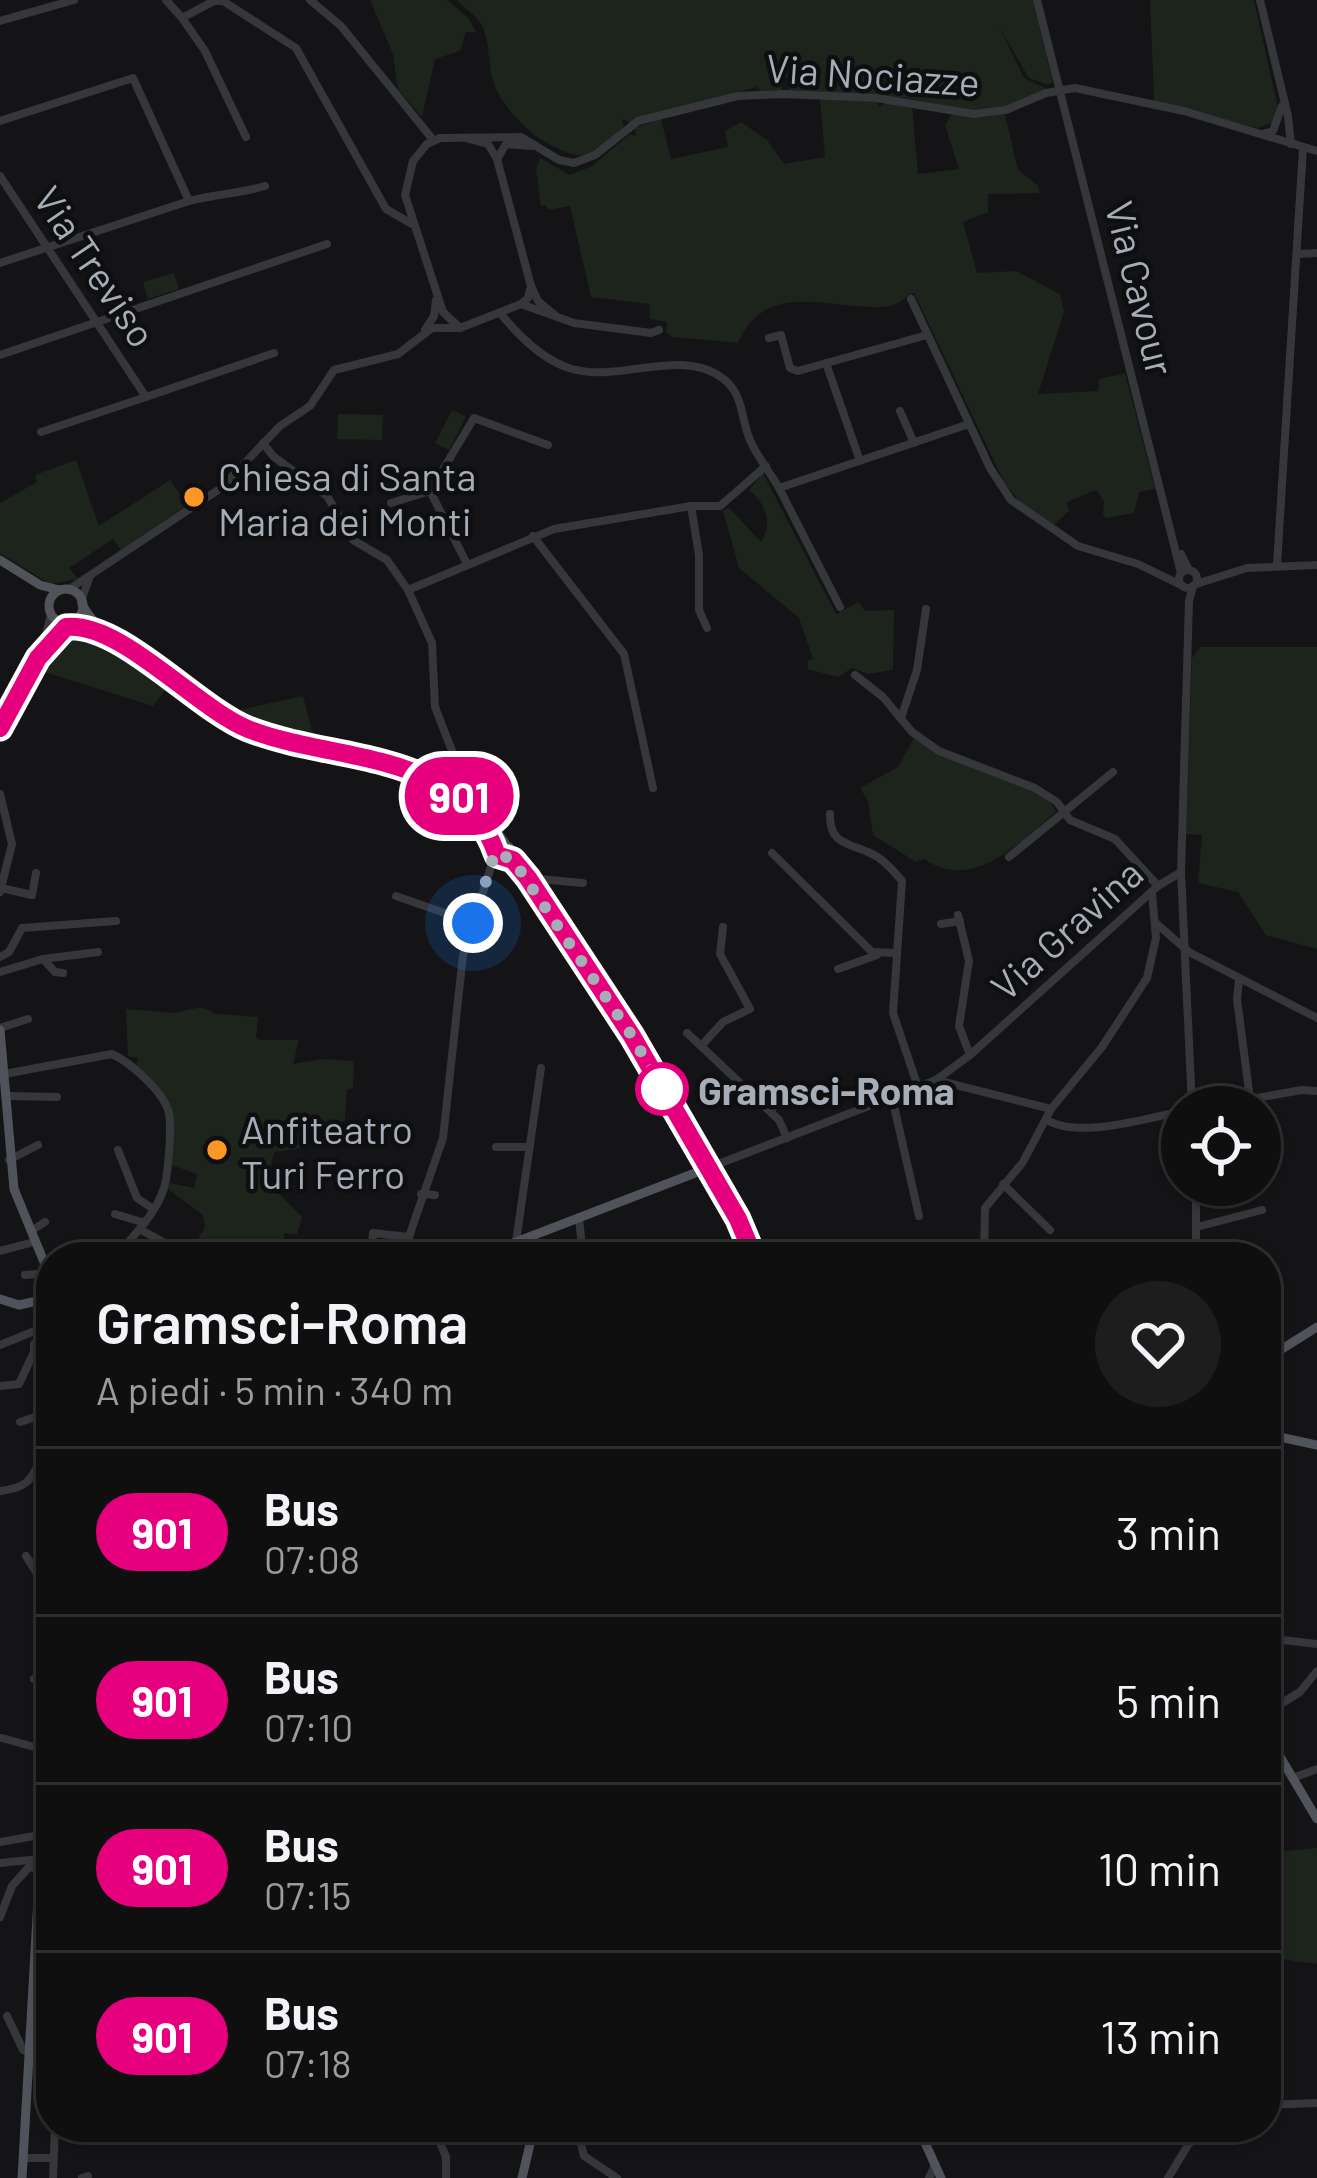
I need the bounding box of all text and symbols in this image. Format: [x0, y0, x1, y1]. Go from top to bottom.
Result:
street label: Via Nociazze [765, 43, 981, 105]
street label: Via Treviso [25, 177, 167, 355]
street label: Via Cavour [1097, 196, 1185, 380]
place label: Chiesa di Santa Maria dei Monti [218, 452, 476, 544]
marker: Chiesa di Santa Maria dei Monti [181, 484, 207, 510]
line badge: 901 [390, 757, 528, 835]
text: 901 [429, 771, 489, 821]
street label: Via Gravina [980, 849, 1152, 1009]
your location [443, 893, 503, 953]
marker: Gramsci-Roma [637, 1064, 687, 1114]
place label: Gramsci-Roma [698, 1066, 955, 1113]
map controls [1161, 1086, 1281, 1206]
button: locate [1161, 1086, 1281, 1206]
place label: Anfiteatro Turi Ferro [241, 1105, 413, 1197]
marker: Anfiteatro Turi Ferro [204, 1137, 230, 1163]
button: heart [1095, 1281, 1221, 1407]
text: Gramsci-Roma [96, 1287, 468, 1355]
text: A piedi · 5 min · 340 m [96, 1366, 453, 1413]
text: Bus [264, 1481, 339, 1535]
text: 3 min [1116, 1505, 1221, 1559]
text: 901 [132, 1507, 192, 1557]
text: 07:08 [264, 1535, 360, 1582]
text: Bus [264, 1649, 339, 1703]
text: 5 min [1116, 1673, 1221, 1727]
text: 901 [132, 1675, 192, 1725]
text: 07:10 [264, 1703, 353, 1750]
text: Bus [264, 1817, 339, 1871]
text: 10 min [1098, 1841, 1221, 1895]
text: 901 [132, 1843, 192, 1893]
text: 07:15 [264, 1871, 351, 1918]
text: Bus [264, 1985, 339, 2039]
text: 13 min [1100, 2009, 1221, 2063]
text: 901 [132, 2011, 192, 2061]
text: 07:18 [264, 2039, 352, 2086]

